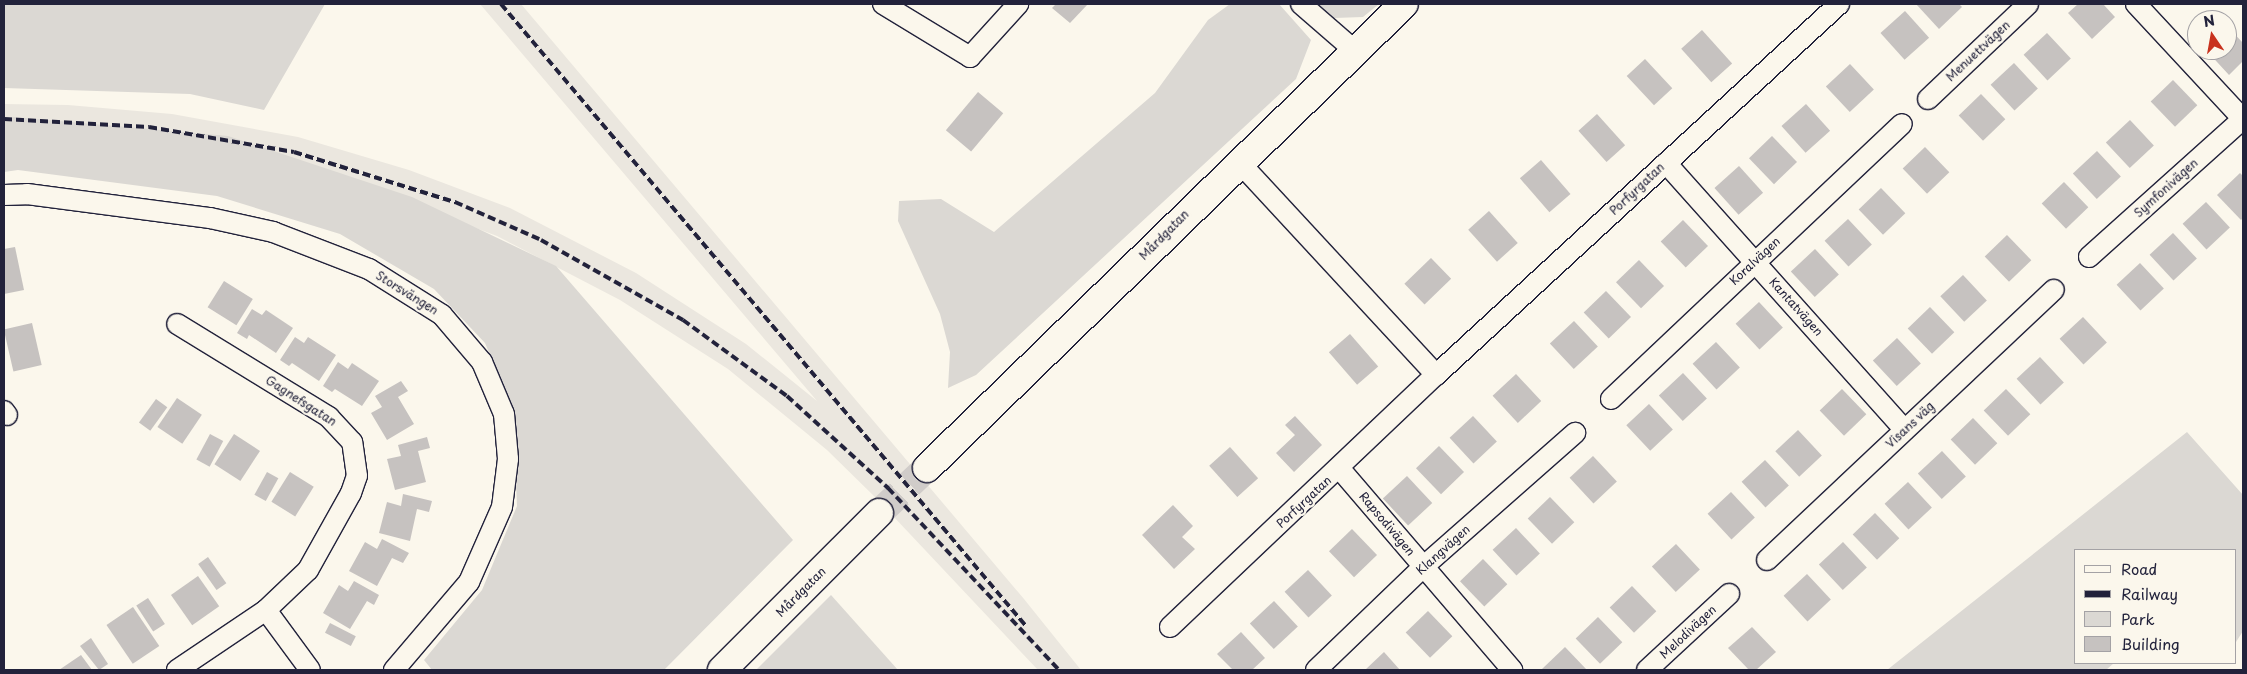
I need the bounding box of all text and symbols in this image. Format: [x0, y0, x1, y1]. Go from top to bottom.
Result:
text: N [2201, 9, 2217, 32]
north arrow [2187, 10, 2237, 60]
street label: Menuettvägen [1943, 18, 2013, 84]
street label: Symfonivägen [2131, 156, 2201, 220]
street label: Porfyrgatan [1607, 160, 1667, 218]
street label: Mårdgatan [1136, 207, 1192, 263]
street label: Koralvägen [1727, 234, 1783, 288]
street label: Storsvängen [373, 268, 441, 318]
street label: Kantatvägen [1766, 275, 1826, 339]
street label: Gagnefsgatan [263, 373, 339, 429]
street label: Visans väg [1883, 399, 1937, 451]
street label: Porfyrgatan [1274, 473, 1334, 531]
street label: Rapsodivägen [1356, 489, 1418, 559]
street label: Klangvägen [1413, 522, 1473, 578]
legend [2074, 549, 2237, 664]
text: Road [2121, 557, 2157, 580]
street label: Mårdgatan [773, 564, 829, 620]
text: Railway [2121, 582, 2178, 605]
street label: Melodivägen [1657, 602, 1719, 662]
text: Park [2121, 607, 2155, 630]
text: Building [2121, 632, 2180, 655]

